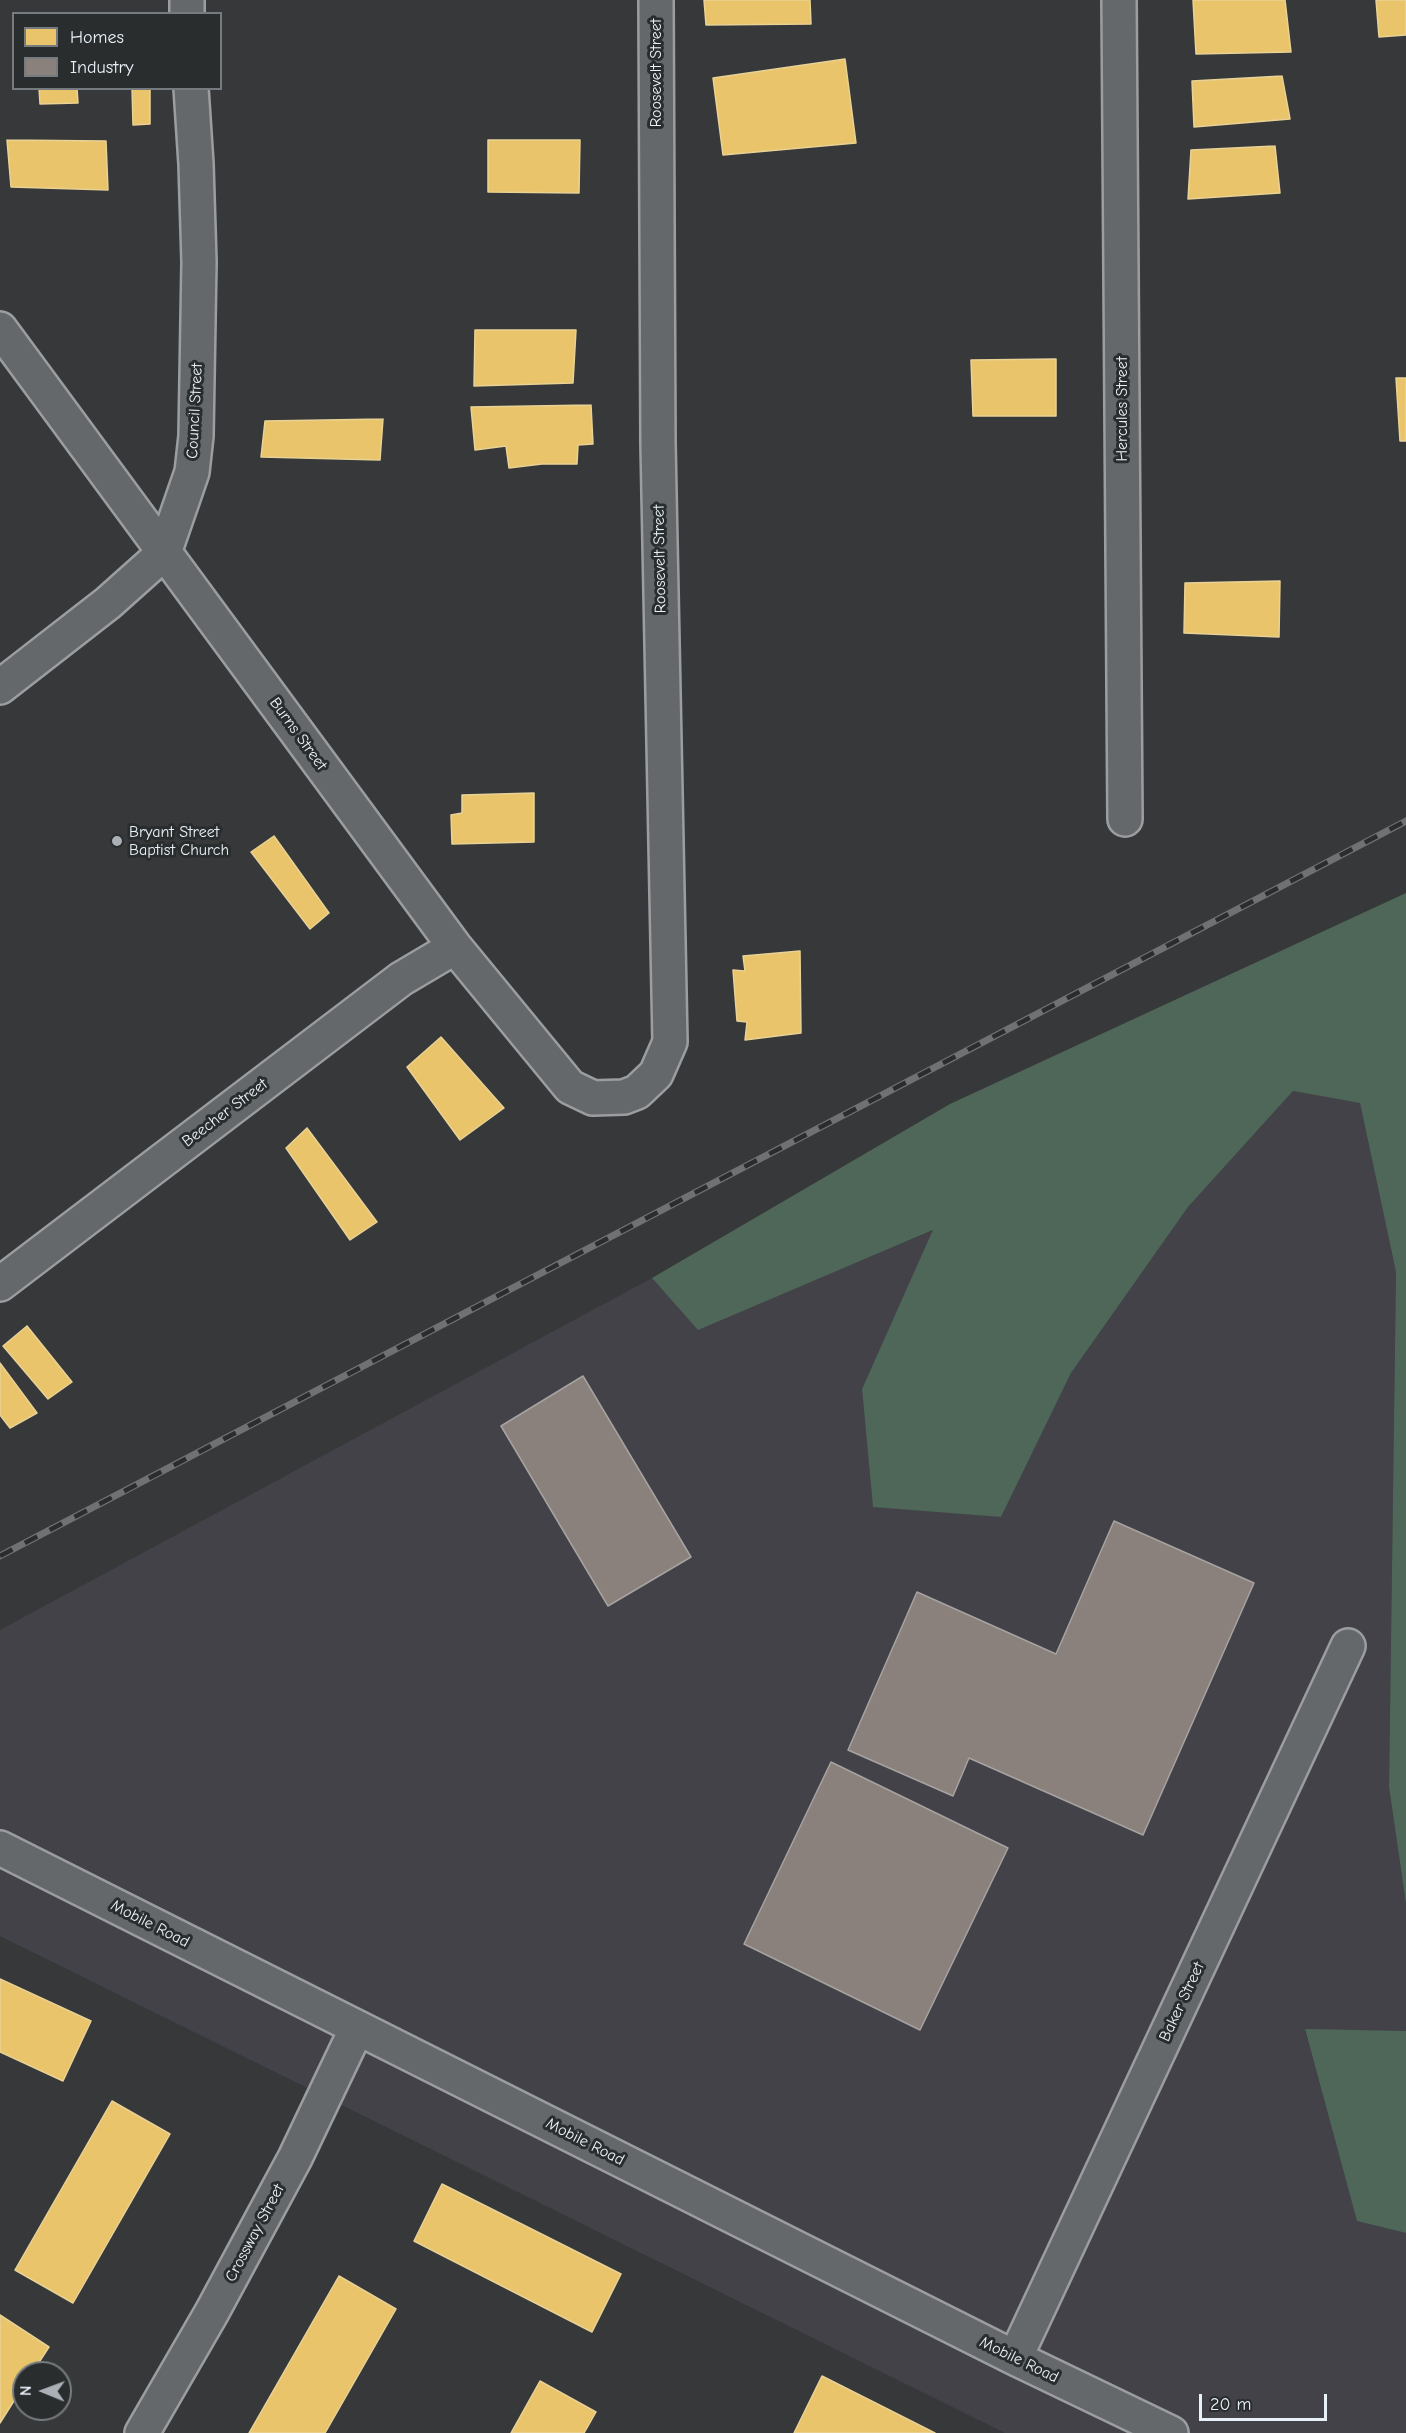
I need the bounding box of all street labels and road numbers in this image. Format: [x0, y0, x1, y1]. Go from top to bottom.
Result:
street label: Roosevelt Street [646, 19, 666, 127]
street label: Hercules Street [1112, 357, 1132, 461]
street label: Council Street [183, 363, 207, 459]
street label: Roosevelt Street [649, 505, 671, 613]
street label: Burns Street [265, 694, 331, 774]
street label: Beecher Street [178, 1075, 272, 1151]
street label: Mobile Road [108, 1896, 192, 1952]
street label: Baker Street [1155, 1959, 1209, 2045]
street label: Mobile Road [543, 2114, 627, 2170]
street label: Crossway Street [221, 2181, 289, 2285]
street label: Mobile Road [976, 2333, 1062, 2387]

